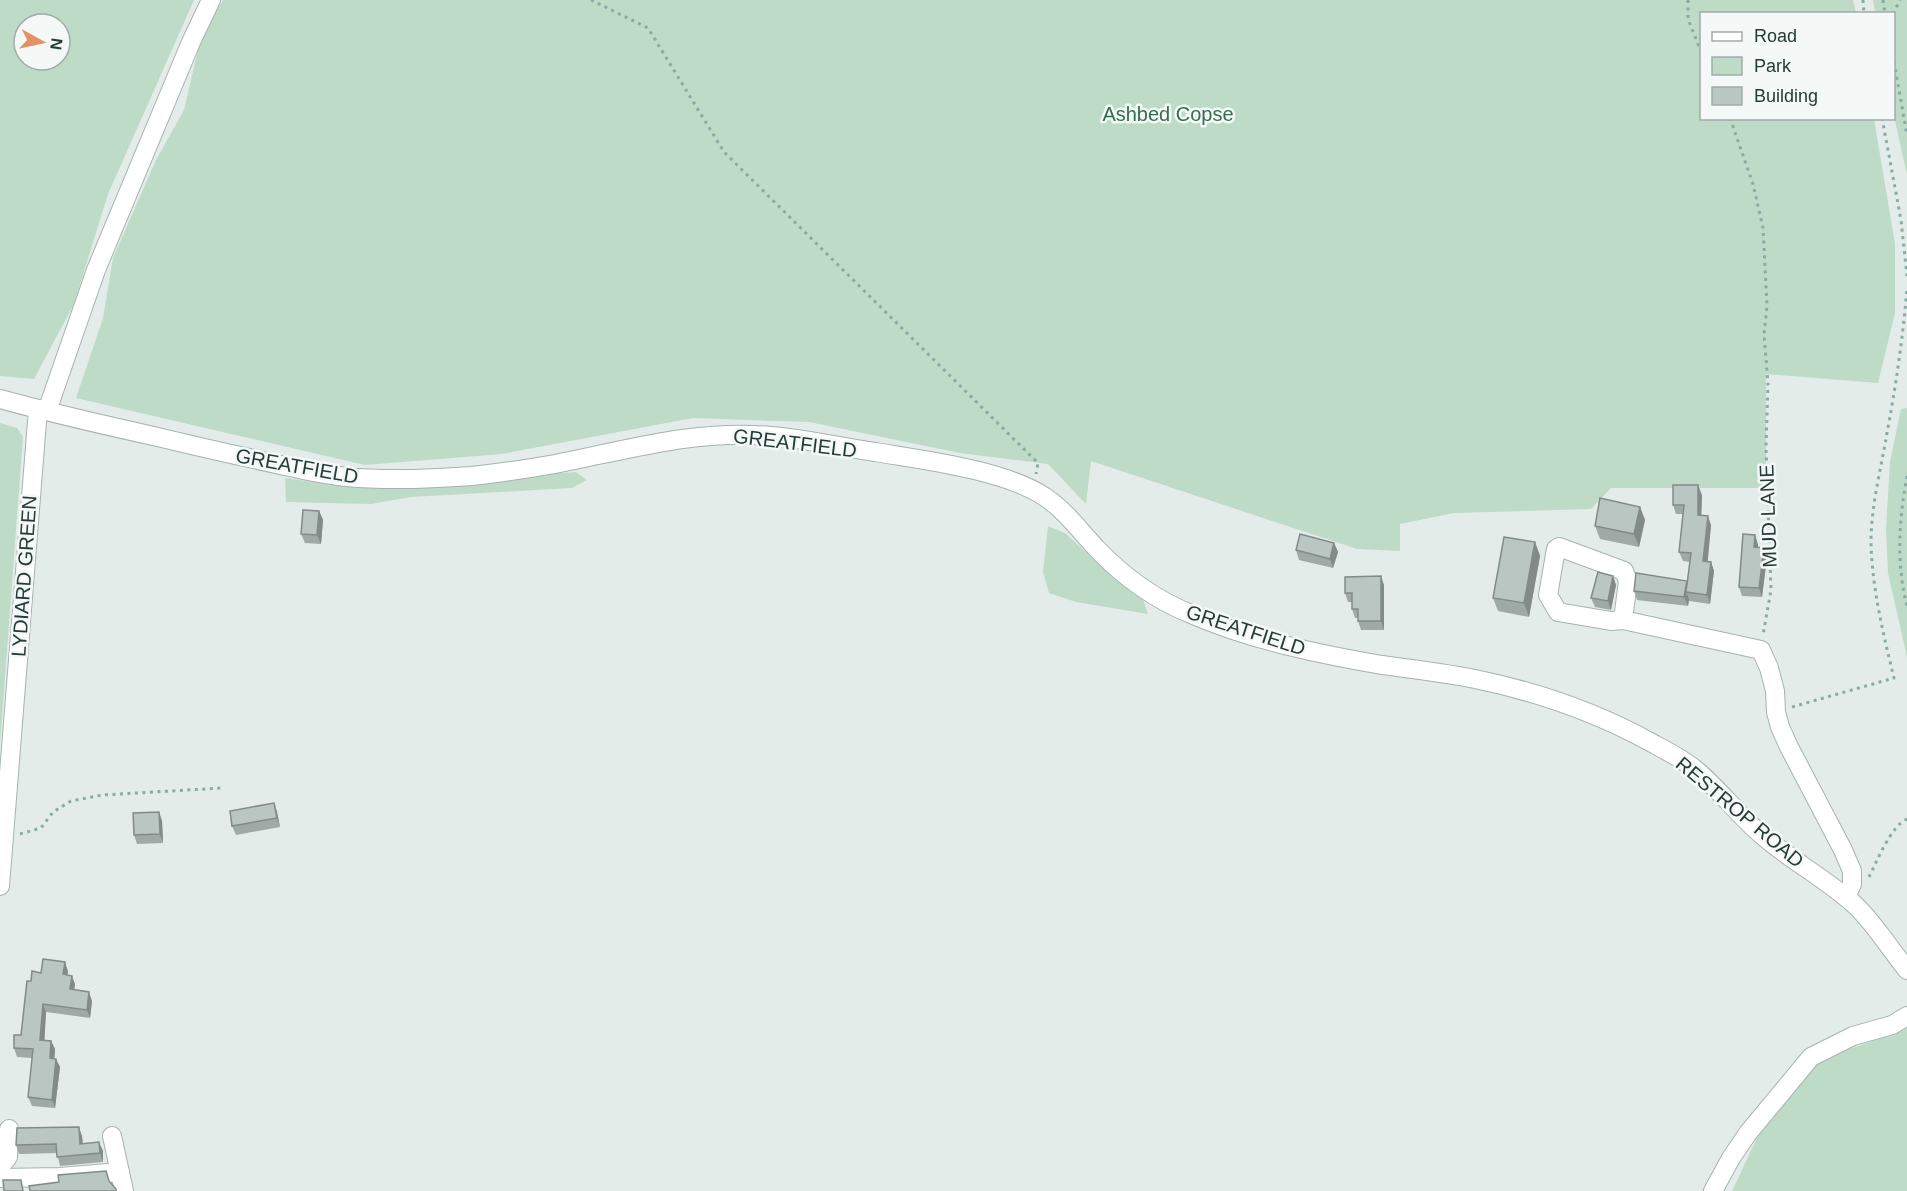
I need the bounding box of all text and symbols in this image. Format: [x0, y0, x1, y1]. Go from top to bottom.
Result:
north arrow [12, 12, 72, 72]
legend [1700, 12, 1895, 120]
text: Road [1754, 26, 1797, 46]
text: N [47, 37, 66, 51]
text: Park [1754, 56, 1792, 76]
text: Building [1754, 86, 1818, 106]
park label: Ashbed Copse [1102, 103, 1234, 125]
street label: GREATFIELD [732, 425, 858, 461]
street label: GREATFIELD [234, 444, 360, 488]
street label: MUD LANE [1755, 464, 1781, 568]
street label: LYDIARD GREEN [7, 494, 41, 658]
street label: GREATFIELD [1184, 600, 1308, 660]
street label: RESTROP ROAD [1672, 752, 1808, 872]

